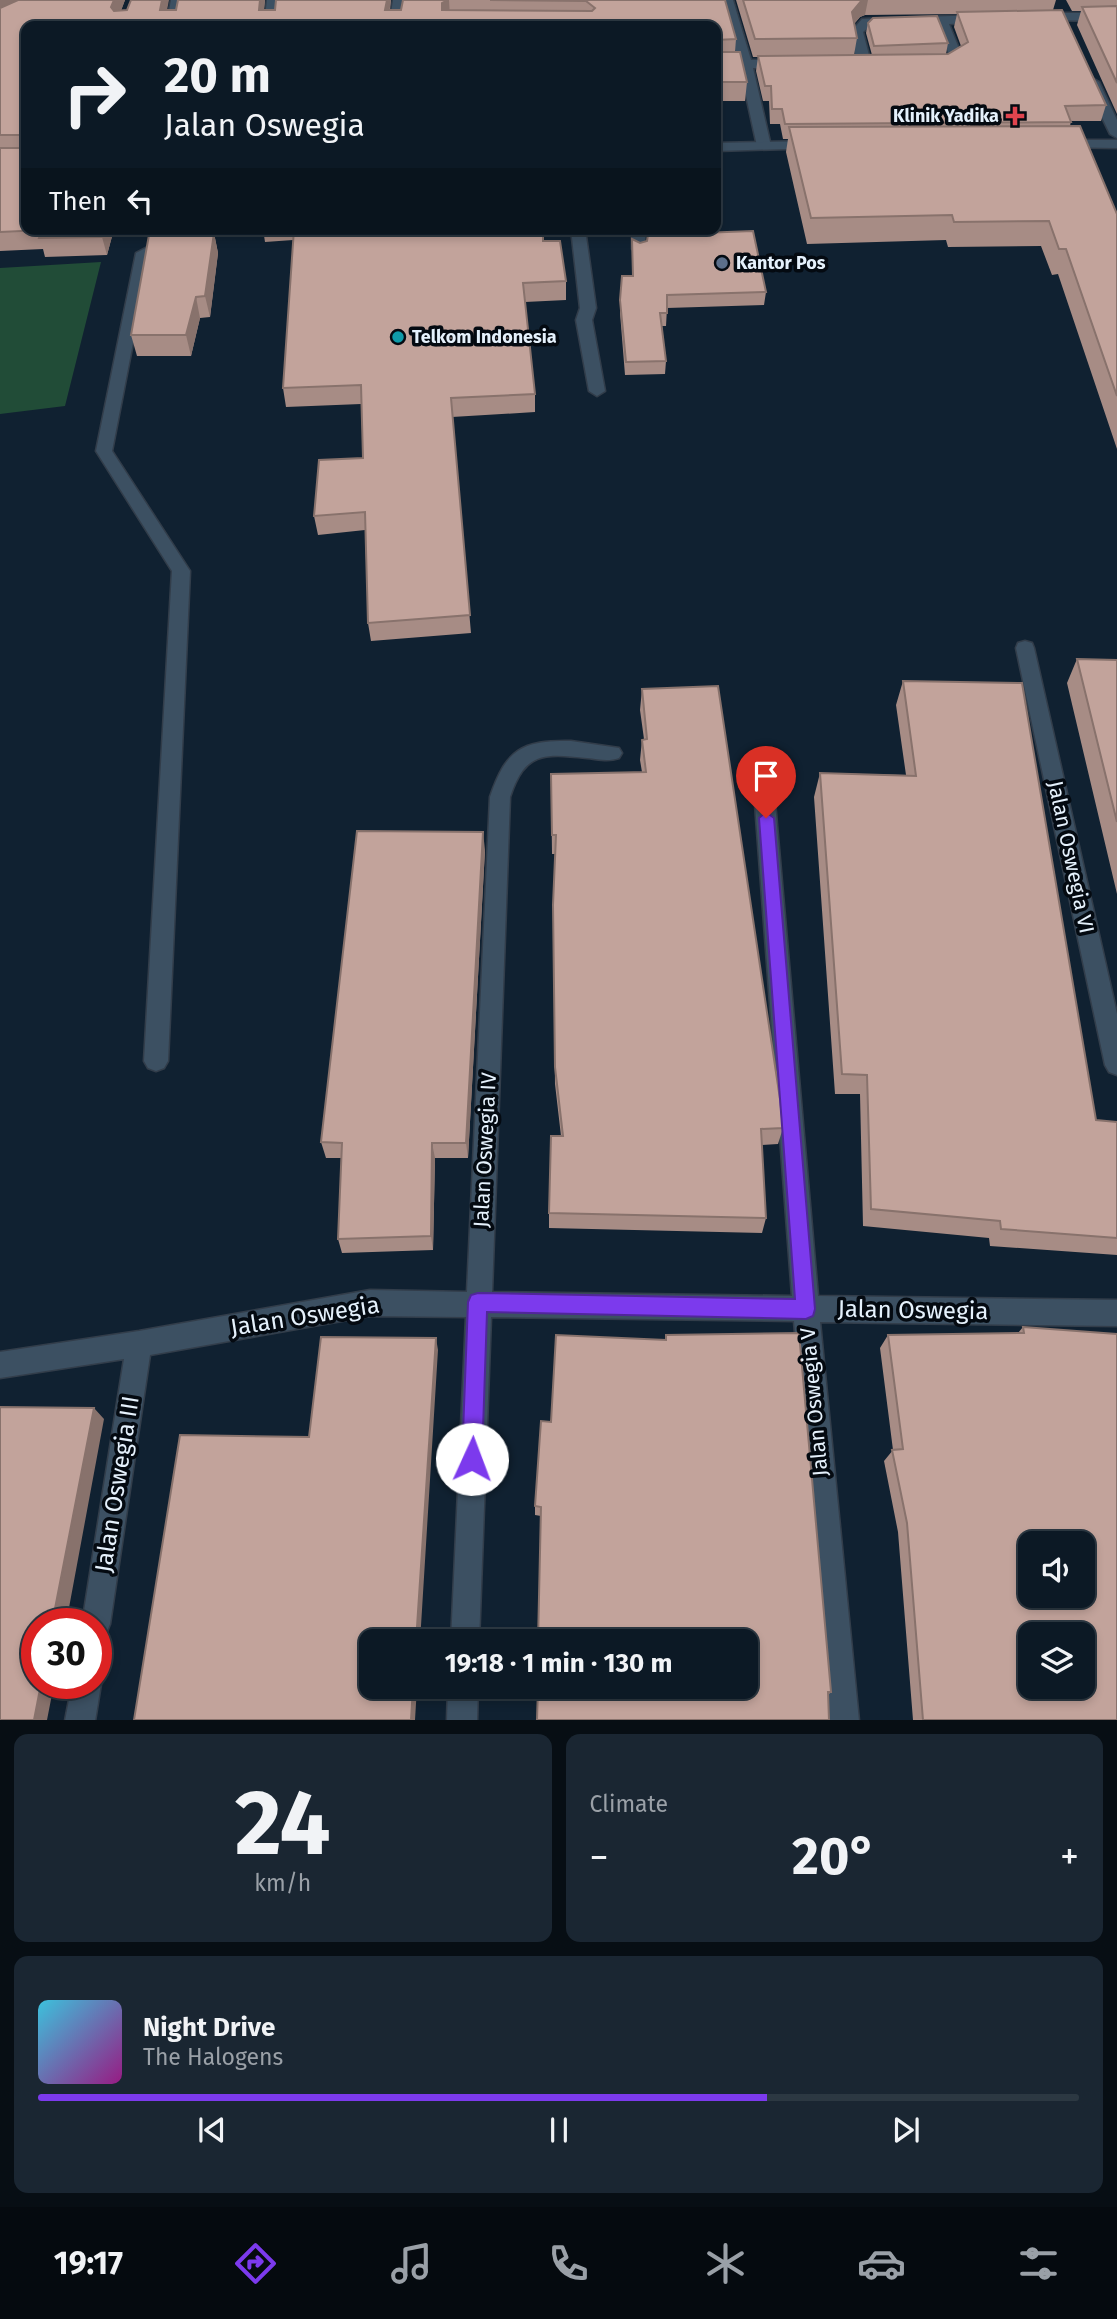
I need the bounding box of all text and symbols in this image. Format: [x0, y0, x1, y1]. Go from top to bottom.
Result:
text: 20 m [164, 46, 271, 105]
icon: right [49, 49, 140, 140]
place label: Klinik Yadika [893, 105, 999, 127]
text: Jalan Oswegia [164, 106, 365, 144]
marker: Klinik Yadika [1005, 106, 1025, 126]
icon: left [121, 182, 159, 220]
text: Then [49, 186, 107, 217]
place label: Kantor Pos [736, 252, 826, 274]
marker: Kantor Pos [714, 255, 730, 271]
place label: Telkom Indonesia [412, 326, 557, 348]
marker: Telkom Indonesia [390, 329, 406, 345]
pin [736, 746, 796, 818]
icon: arrive [747, 757, 785, 795]
street label: Jalan Oswegia VI [1042, 778, 1100, 936]
street label: Jalan Oswegia IV [468, 1071, 502, 1228]
street label: Jalan Oswegia [228, 1290, 382, 1342]
street label: Jalan Oswegia [837, 1295, 989, 1325]
street label: Jalan Oswegia V [795, 1326, 833, 1477]
street label: Jalan Oswegia III [89, 1394, 145, 1574]
position arrow [435, 1422, 509, 1496]
map controls [1018, 1531, 1095, 1699]
button: sound [1018, 1531, 1095, 1608]
speed limit sign: 30 [21, 1608, 112, 1699]
button: layers [1018, 1622, 1095, 1699]
text: 19:18 · 1 min · 130 m [445, 1648, 672, 1679]
text: 24 [235, 1769, 331, 1878]
text: Climate [590, 1790, 668, 1818]
text: 20° [792, 1825, 876, 1888]
text: − [590, 1834, 609, 1880]
text: + [1060, 1834, 1079, 1880]
text: km/h [254, 1869, 311, 1897]
text: Night Drive [143, 2012, 275, 2043]
text: The Halogens [143, 2043, 283, 2071]
icon: previous [193, 2111, 231, 2149]
icon: pause [540, 2111, 578, 2149]
icon: next [887, 2111, 925, 2149]
icon: directions [231, 2239, 280, 2288]
icon: music [387, 2239, 436, 2288]
icon: phone [544, 2239, 593, 2288]
icon: climate [701, 2239, 750, 2288]
icon: car [857, 2239, 906, 2288]
icon: filters [1014, 2239, 1063, 2288]
text: 19:17 [54, 2244, 123, 2282]

